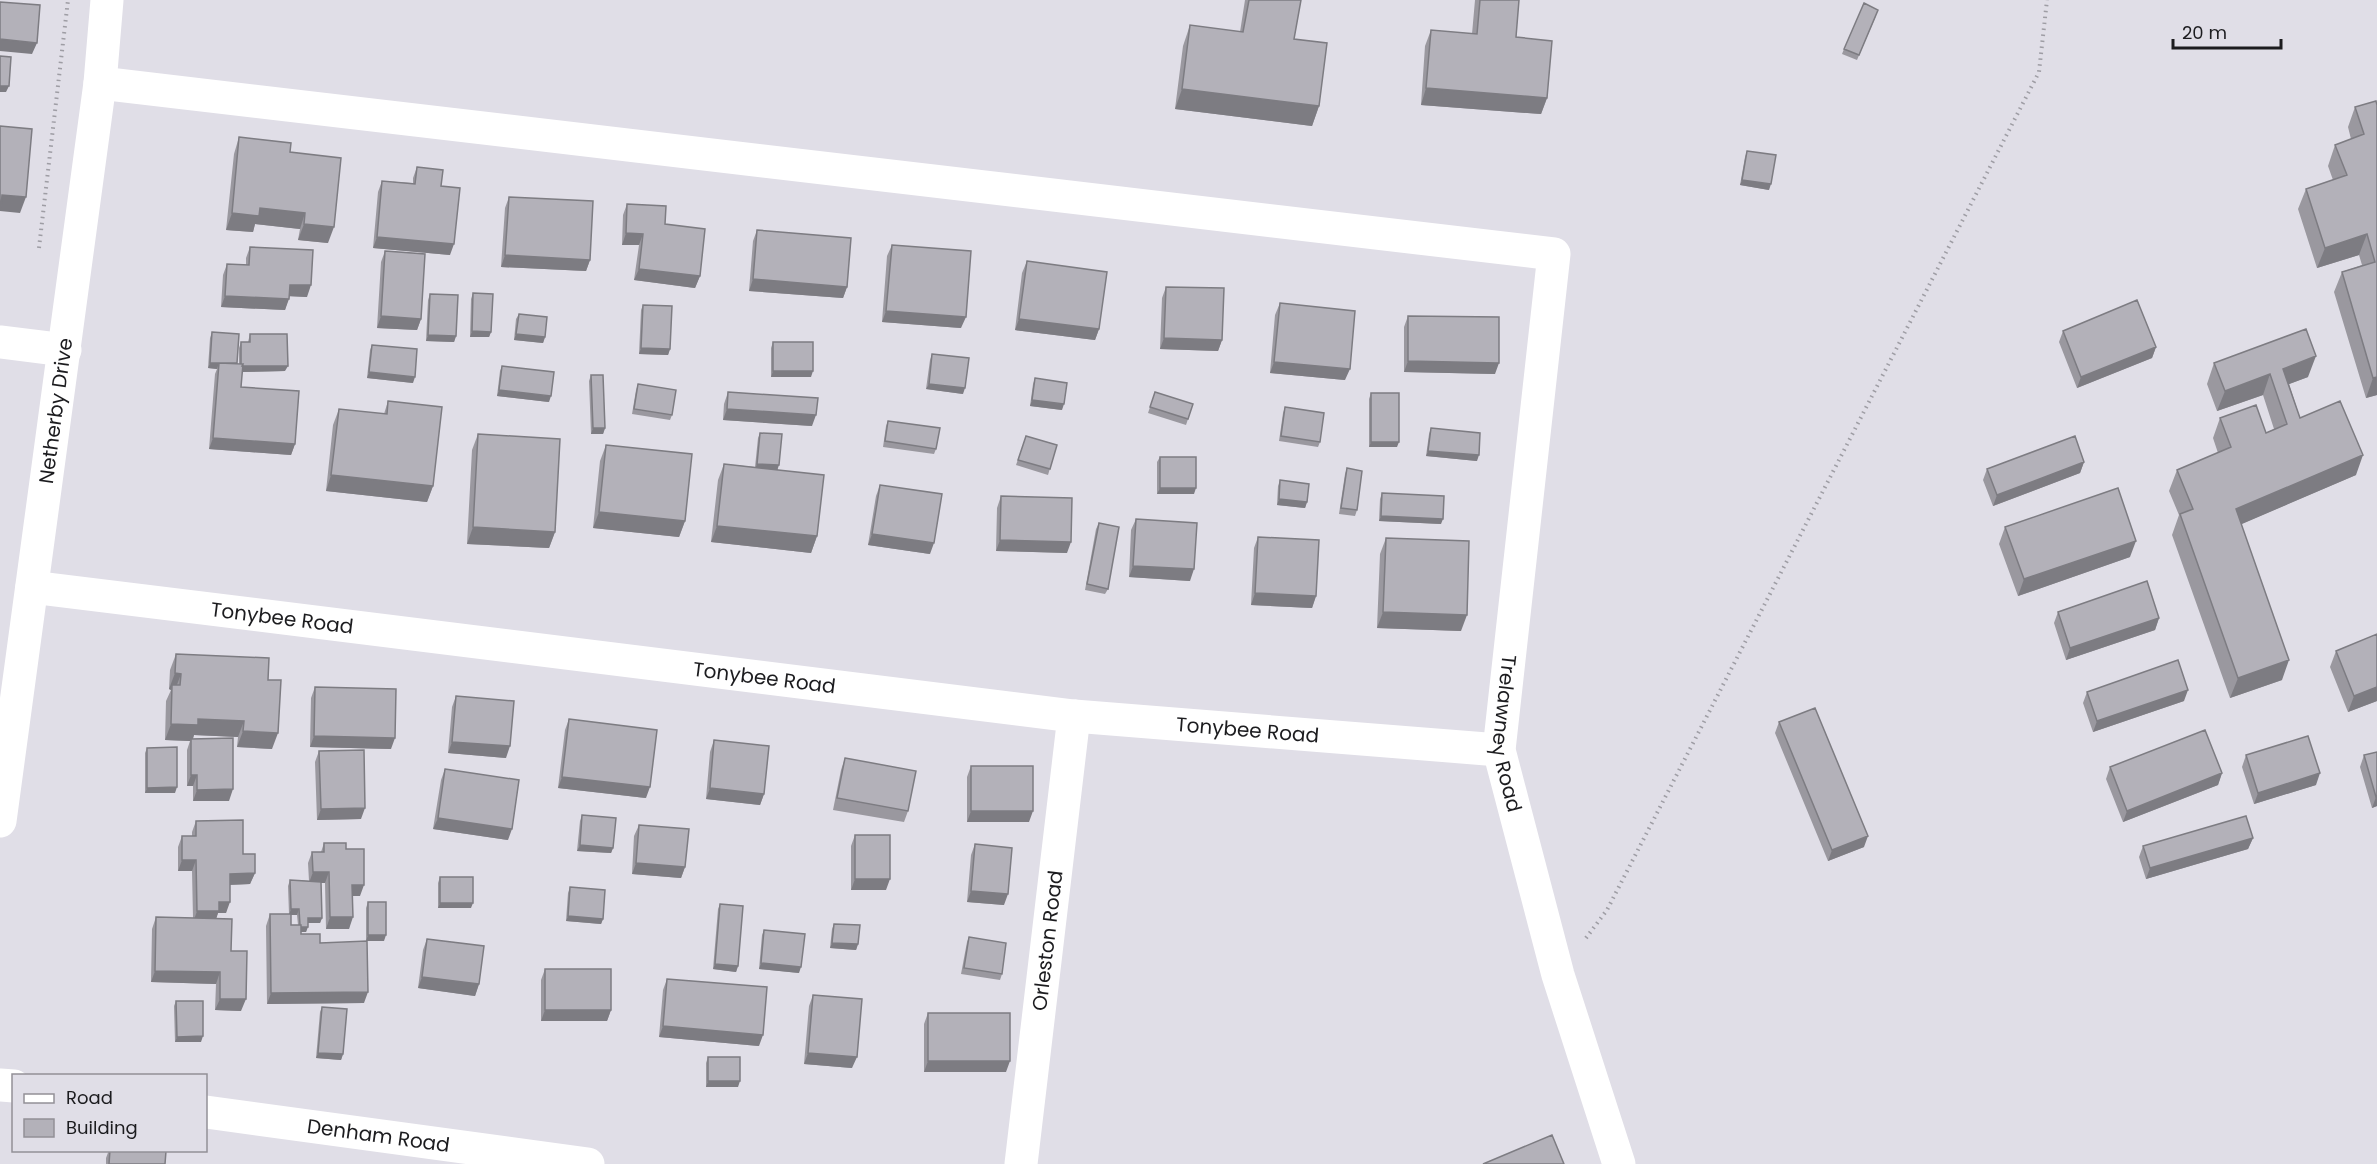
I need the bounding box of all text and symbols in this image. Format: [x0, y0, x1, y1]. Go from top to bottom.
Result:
scale bar [2173, 12, 2281, 50]
text: 20 m [2182, 20, 2227, 45]
street label: Netherby Drive [32, 336, 79, 485]
street label: Tonybee Road [209, 595, 355, 641]
street label: Trelawney Road [1484, 653, 1529, 815]
street label: Tonybee Road [692, 655, 837, 700]
street label: Tonybee Road [1175, 710, 1320, 750]
street label: Orleston Road [1025, 869, 1070, 1012]
legend [12, 1074, 207, 1152]
text: Road [66, 1085, 113, 1110]
street label: Denham Road [305, 1112, 451, 1159]
text: Building [66, 1115, 138, 1140]

